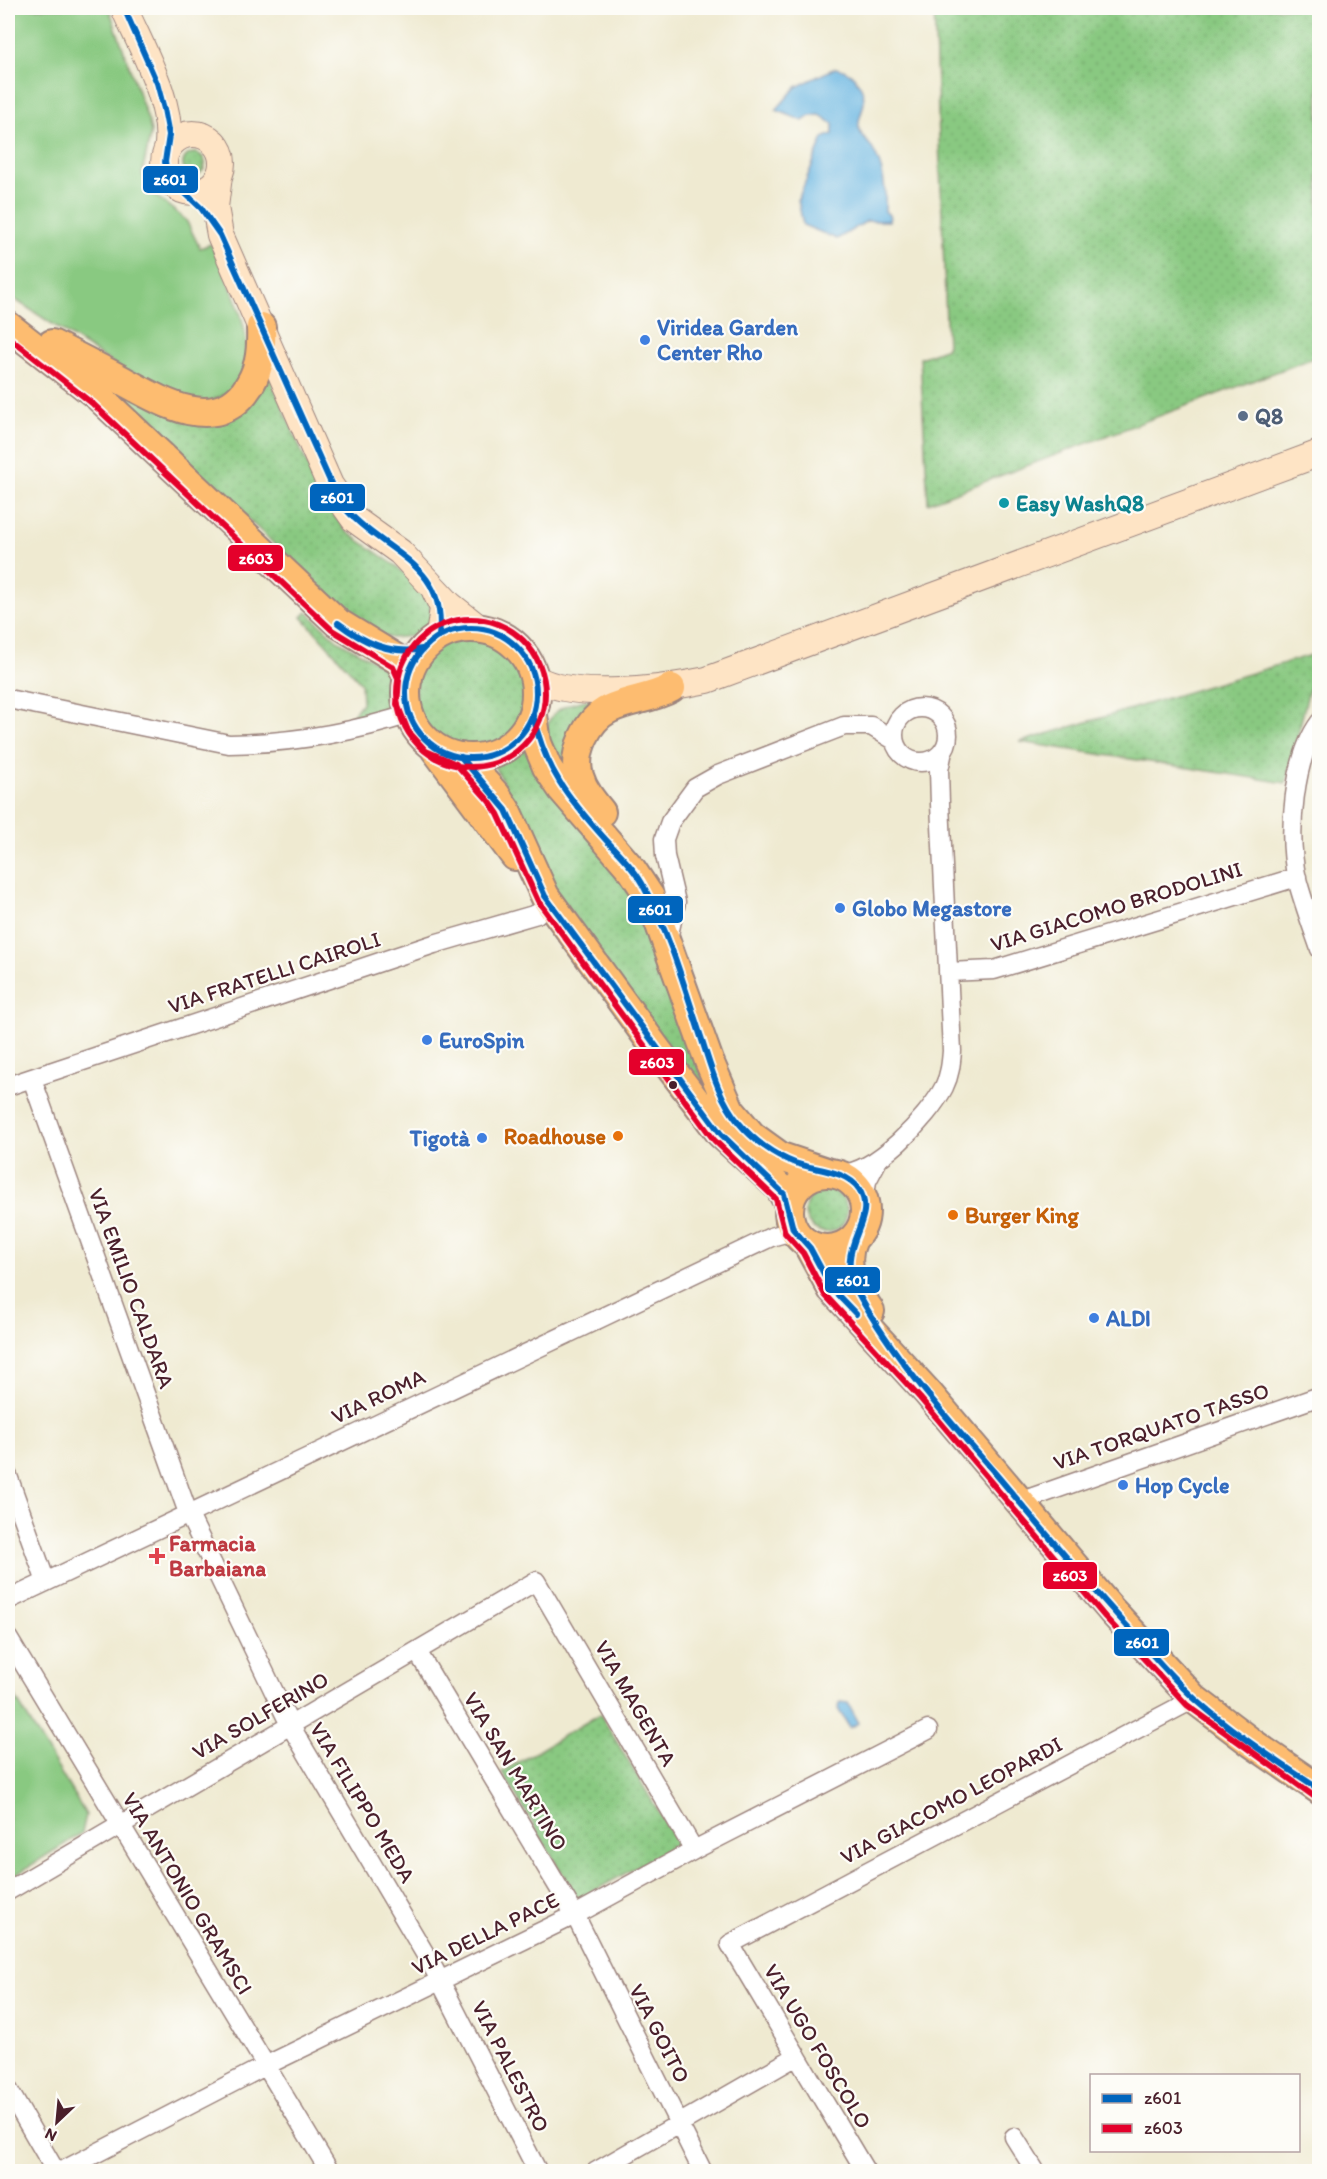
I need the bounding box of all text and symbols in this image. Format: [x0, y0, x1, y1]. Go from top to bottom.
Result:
line badge: z601 [142, 165, 199, 194]
text: z601 [153, 170, 187, 189]
place label: Viridea Garden Center Rho [657, 314, 798, 366]
marker: Viridea Garden Center Rho [638, 333, 652, 347]
place label: Q8 [1255, 403, 1283, 430]
marker: Q8 [1236, 409, 1250, 423]
line badge: z601 [309, 483, 366, 512]
text: z601 [320, 488, 354, 507]
place label: Easy WashQ8 [1016, 490, 1144, 517]
marker: Easy WashQ8 [997, 496, 1011, 510]
line badge: z603 [227, 544, 284, 572]
text: z603 [239, 549, 274, 568]
street label: VIA GIACOMO BRODOLINI [987, 855, 1245, 958]
line badge: z601 [627, 895, 684, 924]
place label: Globo Megastore [852, 895, 1012, 922]
text: z601 [638, 900, 672, 919]
marker: Globo Megastore [833, 901, 847, 915]
street label: VIA FRATELLI CAIROLI [164, 925, 384, 1020]
place label: EuroSpin [439, 1027, 525, 1054]
marker: EuroSpin [420, 1033, 434, 1047]
line badge: z603 [628, 1048, 685, 1076]
text: z603 [640, 1053, 675, 1072]
unlabelled marker [667, 1079, 679, 1091]
place label: Roadhouse [504, 1123, 606, 1150]
place label: Tigotà [409, 1125, 471, 1152]
marker: Roadhouse [611, 1129, 625, 1143]
marker: Tigotà [475, 1131, 489, 1145]
street label: VIA EMILIO CALDARA [83, 1184, 180, 1392]
place label: Burger King [965, 1202, 1079, 1229]
marker: Burger King [946, 1208, 960, 1222]
line badge: z601 [824, 1266, 881, 1294]
text: z601 [836, 1271, 870, 1290]
place label: ALDI [1105, 1305, 1151, 1332]
marker: ALDI [1087, 1311, 1101, 1325]
street label: VIA ROMA [327, 1363, 430, 1430]
street label: VIA TORQUATO TASSO [1050, 1377, 1273, 1476]
place label: Hop Cycle [1135, 1472, 1230, 1499]
marker: Hop Cycle [1116, 1478, 1130, 1492]
place label: Farmacia Barbaiana [169, 1530, 266, 1582]
marker: Farmacia Barbaiana [150, 1549, 164, 1563]
line badge: z603 [1042, 1561, 1098, 1590]
text: z603 [1053, 1566, 1088, 1585]
line badge: z601 [1113, 1628, 1170, 1657]
text: z601 [1125, 1633, 1159, 1652]
street label: VIA MAGENTA [589, 1636, 682, 1771]
street label: VIA SOLFERINO [187, 1665, 333, 1765]
street label: VIA SAN MARTINO [458, 1687, 574, 1855]
street label: VIA FILIPPO MEDA [304, 1717, 421, 1888]
street label: VIA GIACOMO LEOPARDI [836, 1730, 1067, 1870]
street label: VIA ANTONIO GRAMSCI [116, 1787, 259, 1999]
street label: VIA DELLA PACE [407, 1886, 563, 1981]
street label: VIA UGO FOSCOLO [758, 1959, 877, 2134]
street label: VIA GOITO [623, 1979, 696, 2087]
street label: VIA PALESTRO [466, 1996, 555, 2137]
legend [1090, 2074, 1300, 2152]
text: z601 [1144, 2087, 1181, 2109]
north arrow [27, 2092, 87, 2152]
text: z603 [1144, 2117, 1183, 2139]
text: N [42, 2124, 60, 2146]

